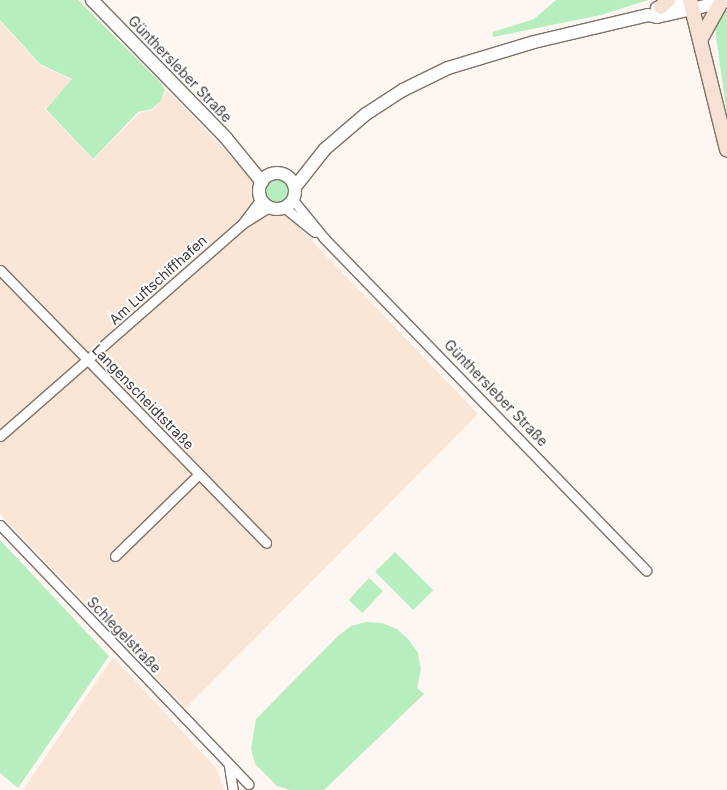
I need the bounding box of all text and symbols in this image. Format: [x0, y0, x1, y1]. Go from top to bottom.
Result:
street label: Günthersleber Straße [125, 12, 235, 126]
street label: Am Luftschiffhafen [106, 232, 210, 328]
street label: Günthersleber Straße [441, 336, 551, 450]
street label: Langenscheidtstraße [89, 341, 197, 453]
street label: Schlegelstraße [84, 594, 164, 676]

